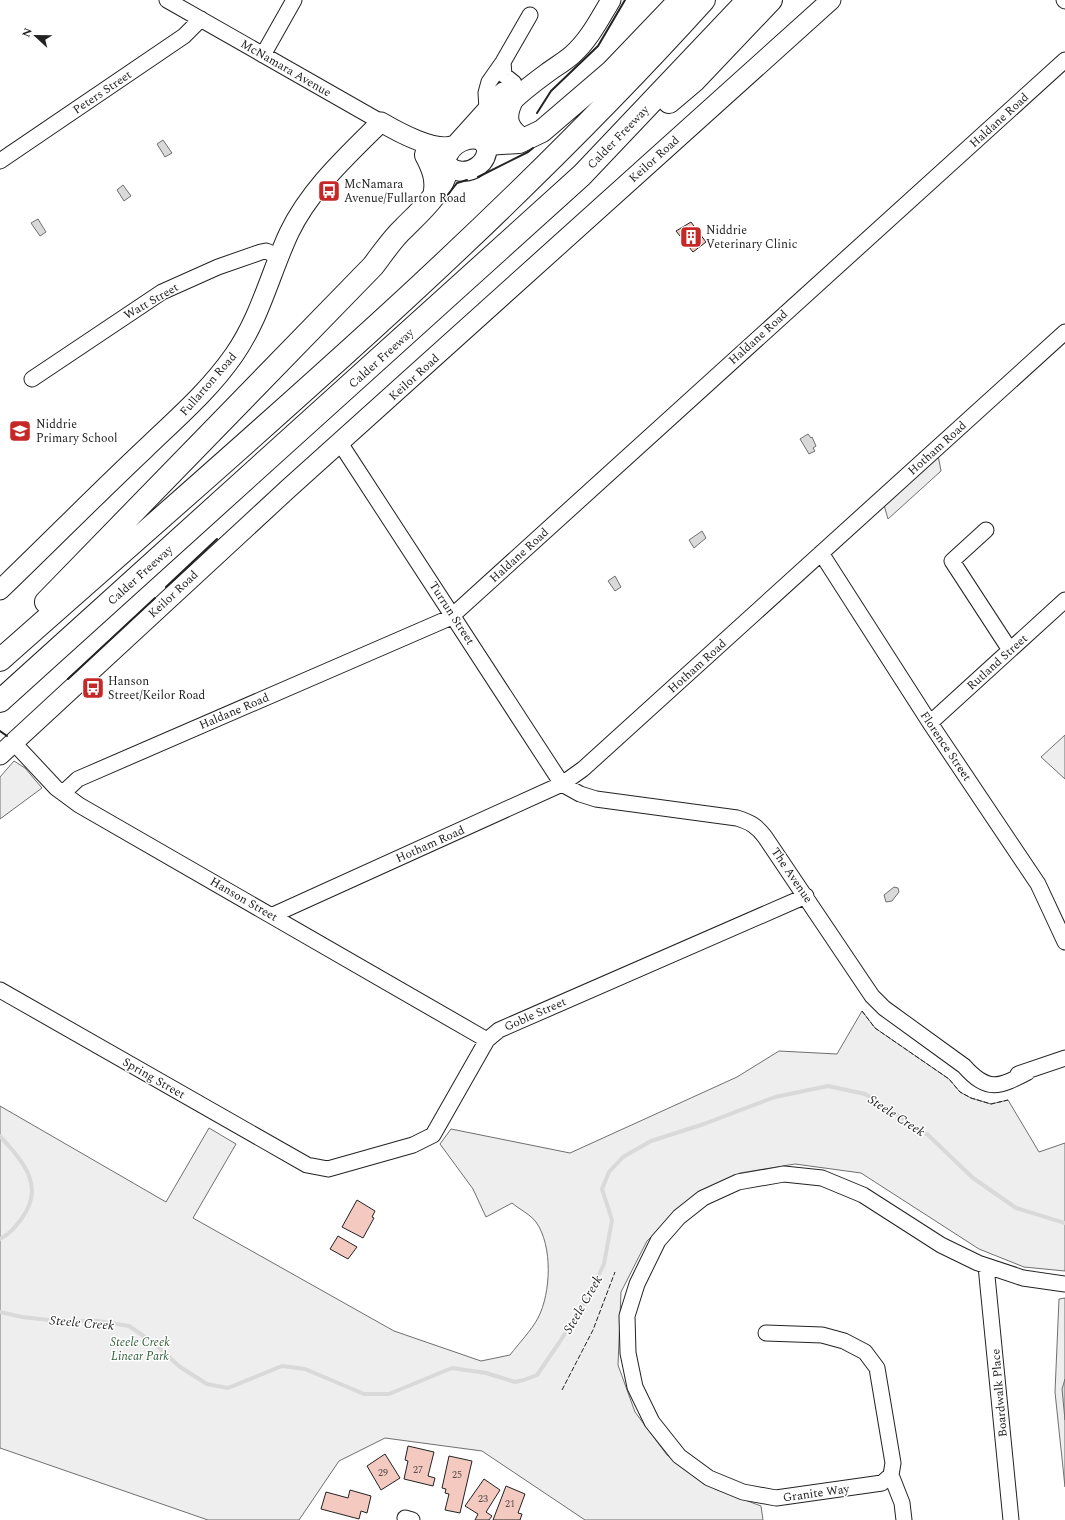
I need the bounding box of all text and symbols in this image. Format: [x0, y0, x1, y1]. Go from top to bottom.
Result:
north arrow [16, 16, 56, 56]
text: N [18, 25, 37, 40]
street label: McNamara Avenue [237, 35, 335, 102]
street label: Peters Street [69, 66, 136, 119]
street label: Haldane Road [965, 88, 1034, 152]
street label: Calder Freeway [583, 100, 655, 174]
street label: Keilor Road [625, 131, 684, 187]
place label: McNamara Avenue/Fullarton Road [344, 175, 466, 208]
bus stop icon: McNamara Avenue/Fullarton Road [316, 178, 342, 204]
place label: Niddrie Veterinary Clinic [706, 221, 798, 254]
building icon: Niddrie Veterinary Clinic [678, 224, 704, 250]
street label: Watt Street [120, 278, 182, 325]
street label: Haldane Road [724, 305, 793, 369]
street label: Calder Freeway [344, 323, 419, 393]
street label: Fullarton Road [175, 348, 242, 421]
street label: Keilor Road [385, 349, 444, 405]
place label: Niddrie Primary School [36, 415, 118, 448]
street label: Hotham Road [904, 416, 971, 480]
school or university icon: Niddrie Primary School [7, 418, 33, 444]
street label: Haldane Road [485, 523, 554, 587]
street label: Calder Freeway [103, 540, 178, 610]
street label: Keilor Road [144, 566, 203, 623]
street label: Turrun Street [424, 578, 479, 649]
street label: Rutland Street [963, 630, 1032, 695]
street label: Hotham Road [664, 634, 731, 698]
place label: Hanson Street/Keilor Road [108, 672, 206, 705]
bus stop icon: Hanson Street/Keilor Road [80, 675, 106, 701]
street label: Haldane Road [196, 688, 272, 735]
street label: Florence Street [915, 707, 976, 785]
street label: Hotham Road [393, 821, 468, 868]
street label: The Avenue [766, 844, 817, 907]
street label: Hanson Street [206, 872, 281, 927]
street label: Goble Street [501, 992, 569, 1037]
street label: Spring Street [119, 1053, 189, 1104]
water label: Steele Creek [864, 1090, 929, 1142]
water label: Steele Creek [558, 1271, 608, 1338]
water label: Steele Creek [49, 1310, 115, 1336]
park label: Steele Creek Linear Park [110, 1333, 170, 1366]
street label: Boardwalk Place [986, 1348, 1013, 1438]
house number: 27 [413, 1462, 423, 1478]
house number: 29 [378, 1465, 388, 1481]
house number: 25 [452, 1467, 462, 1483]
street label: Granite Way [782, 1479, 852, 1508]
house number: 23 [478, 1491, 488, 1507]
house number: 21 [505, 1496, 515, 1512]

